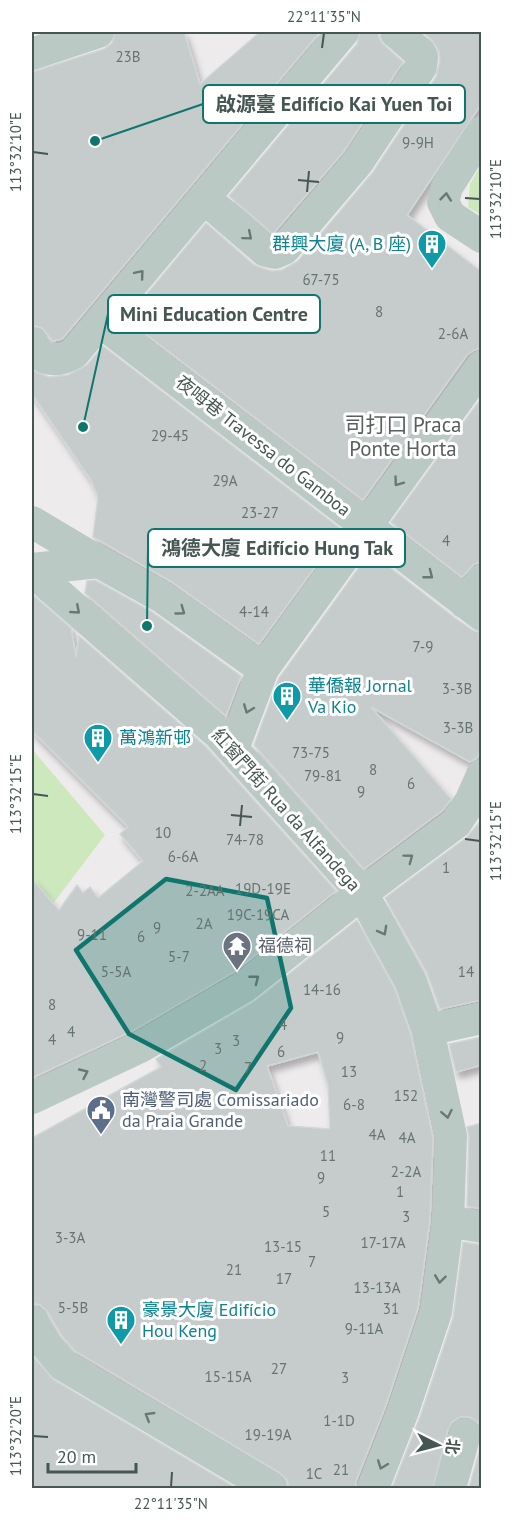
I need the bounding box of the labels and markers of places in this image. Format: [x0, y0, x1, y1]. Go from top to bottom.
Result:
callout: 啟源臺 Edifício Kai Yuen Toi [203, 85, 465, 123]
building icon: 群興大廈 (A, B 座) [416, 228, 448, 270]
place label: 群興大廈 (A, B 座) [272, 232, 411, 255]
callout: Mini Education Centre [108, 295, 320, 333]
callout: 鴻德大廈 Edifício Hung Tak [148, 529, 405, 567]
place label: 華僑報 Jornal Va Kio [307, 674, 413, 718]
building icon: 華僑報 Jornal Va Kio [271, 680, 303, 722]
building icon: 萬鴻新邨 [82, 722, 114, 764]
place label: 萬鴻新邨 [119, 726, 191, 749]
temple icon: 福德祠 [221, 930, 253, 972]
place label: 福德祠 [258, 934, 312, 957]
place label: 南灣警司處 Comissariado da Praia Grande [122, 1088, 319, 1132]
public building icon: 南灣警司處 Comissariado da Praia Grande [85, 1094, 117, 1136]
place label: 豪景大廈 Edifício Hou Keng [142, 1298, 276, 1342]
building icon: 豪景大廈 Edifício Hou Keng [105, 1304, 137, 1346]

